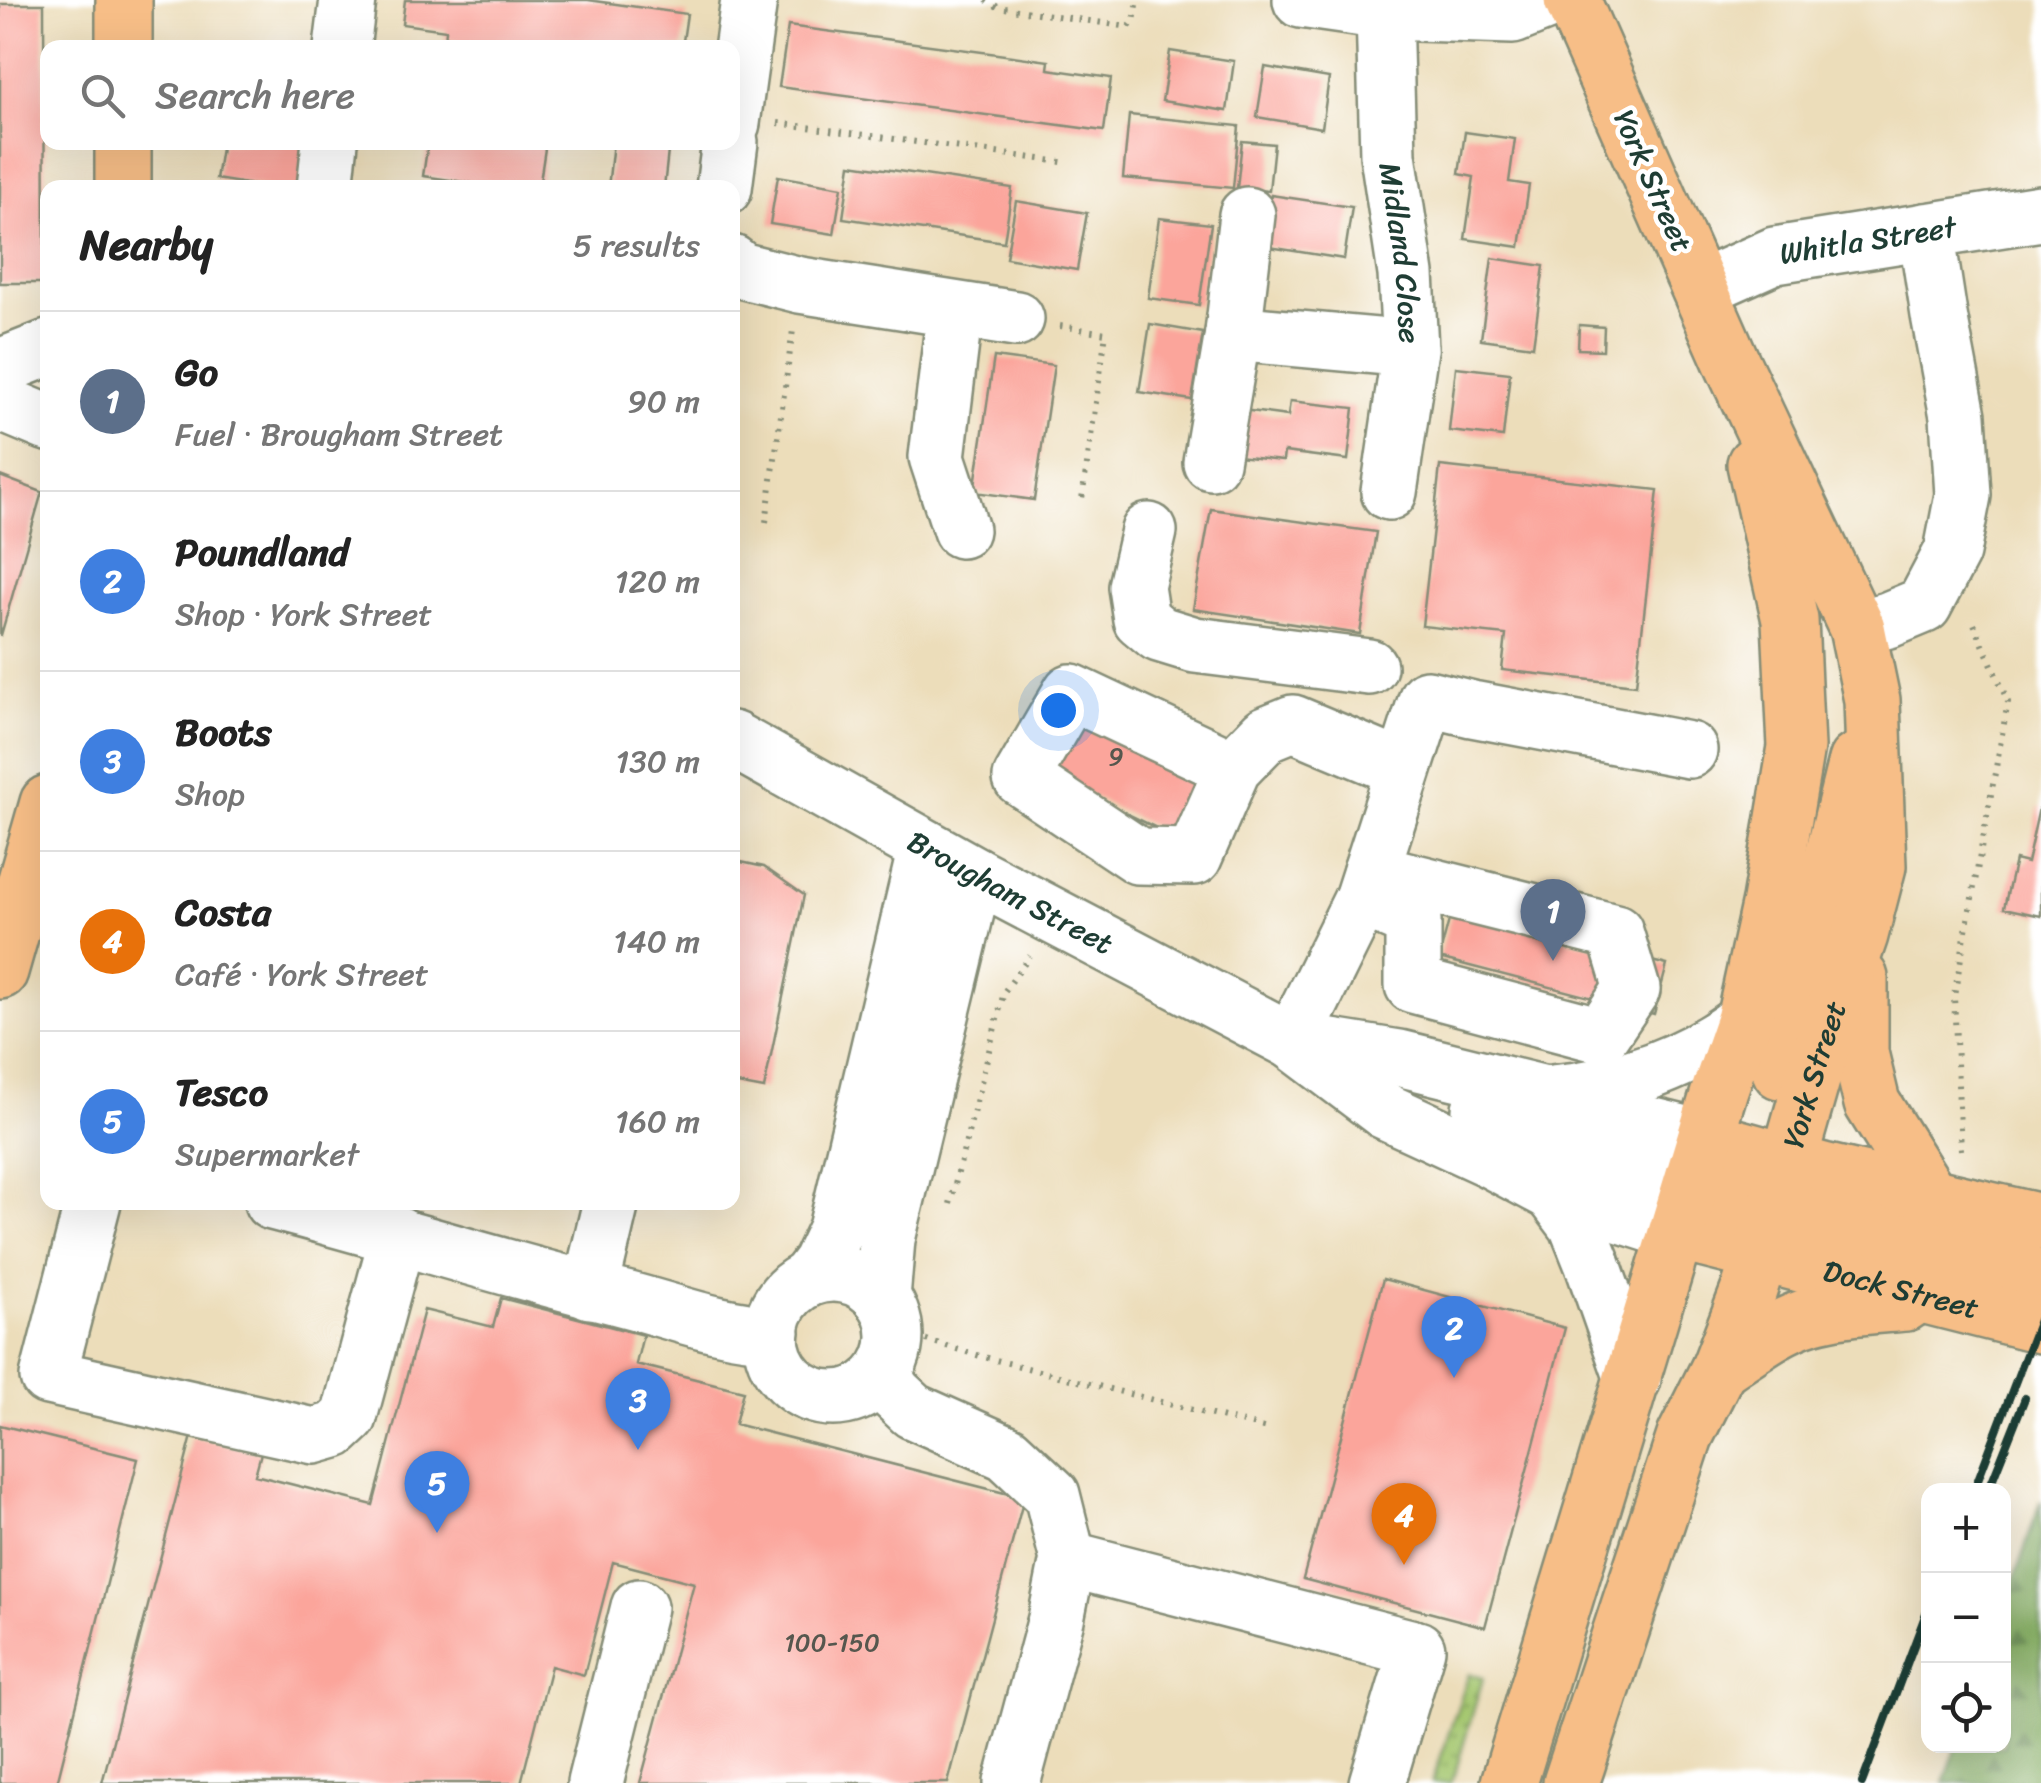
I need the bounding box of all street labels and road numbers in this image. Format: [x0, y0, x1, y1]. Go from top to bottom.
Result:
street label: York Street [1597, 101, 1709, 261]
street label: Midland Close [1362, 159, 1437, 345]
street label: Whitla Street [1776, 199, 1962, 281]
street label: Brougham Street [897, 815, 1123, 970]
street label: York Street [1767, 993, 1863, 1155]
street label: Dock Street [1817, 1244, 1985, 1335]

